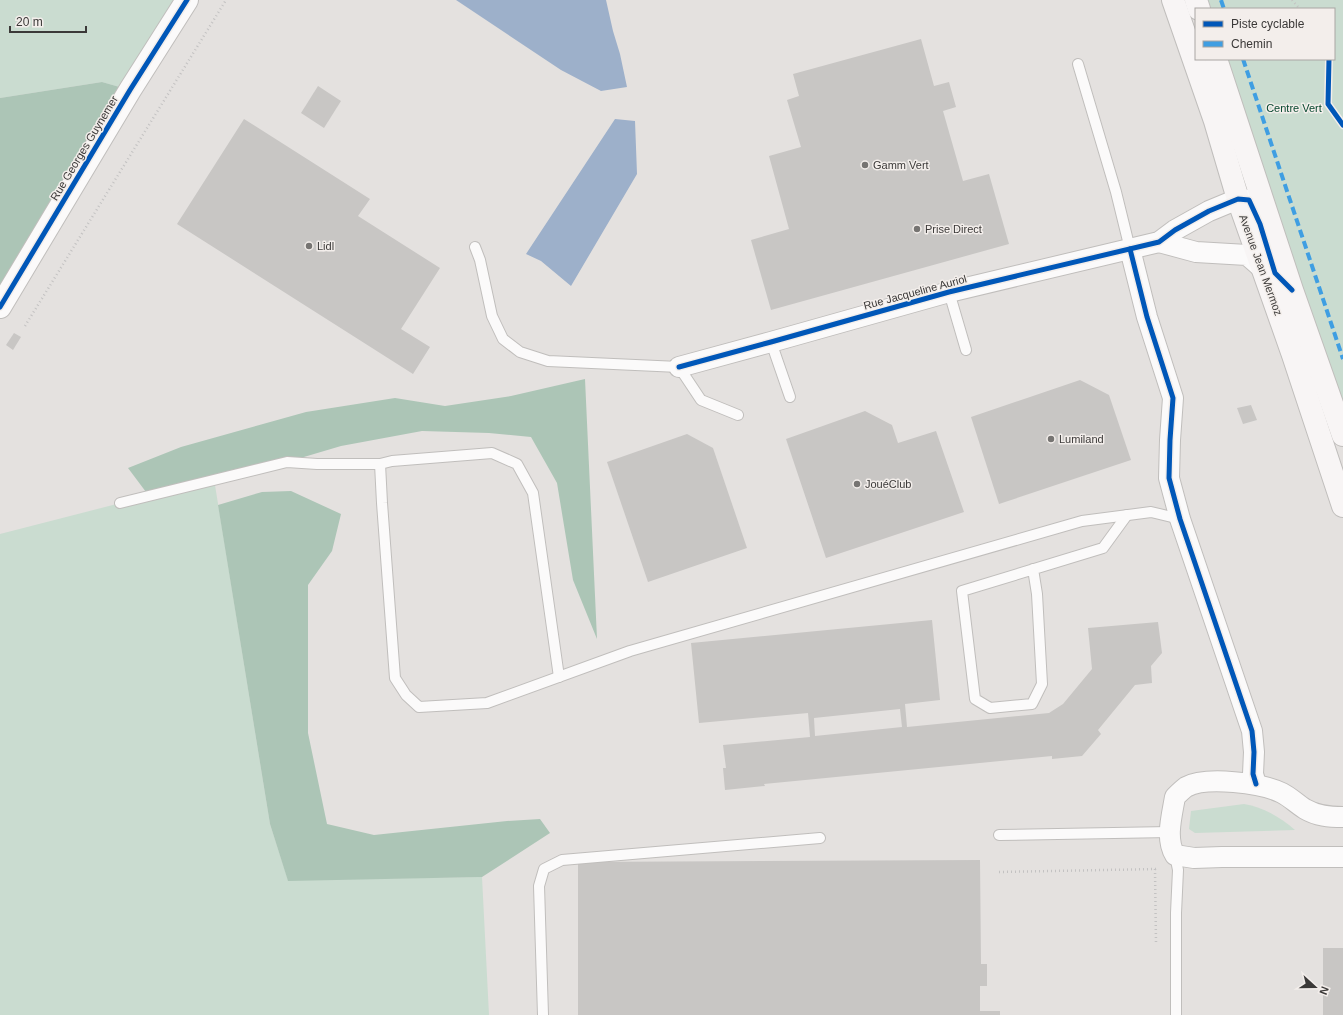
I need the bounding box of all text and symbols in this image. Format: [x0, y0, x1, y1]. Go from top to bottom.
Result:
scale bar [10, 8, 86, 34]
legend [1195, 8, 1335, 60]
text: 20 m [16, 15, 43, 29]
text: Piste cyclable [1231, 17, 1305, 31]
text: Chemin [1231, 37, 1272, 51]
street label: Rue Georges Guynemer [48, 93, 120, 202]
park label: Centre Vert [1266, 102, 1322, 114]
place label: Gamm Vert [873, 159, 929, 171]
marker: Gamm Vert [860, 160, 870, 170]
street label: Avenue Jean Mermoz [1237, 213, 1285, 317]
place label: Prise Direct [925, 223, 982, 235]
marker: Prise Direct [912, 224, 922, 234]
place label: Lidl [317, 240, 334, 252]
marker: Lidl [304, 241, 314, 251]
street label: Rue Jacqueline Auriol [862, 272, 968, 312]
place label: Lumiland [1059, 433, 1104, 445]
marker: Lumiland [1046, 434, 1056, 444]
place label: JouéClub [865, 478, 911, 490]
marker: JouéClub [852, 479, 862, 489]
north arrow [1295, 967, 1335, 1007]
text: N [1317, 985, 1331, 996]

